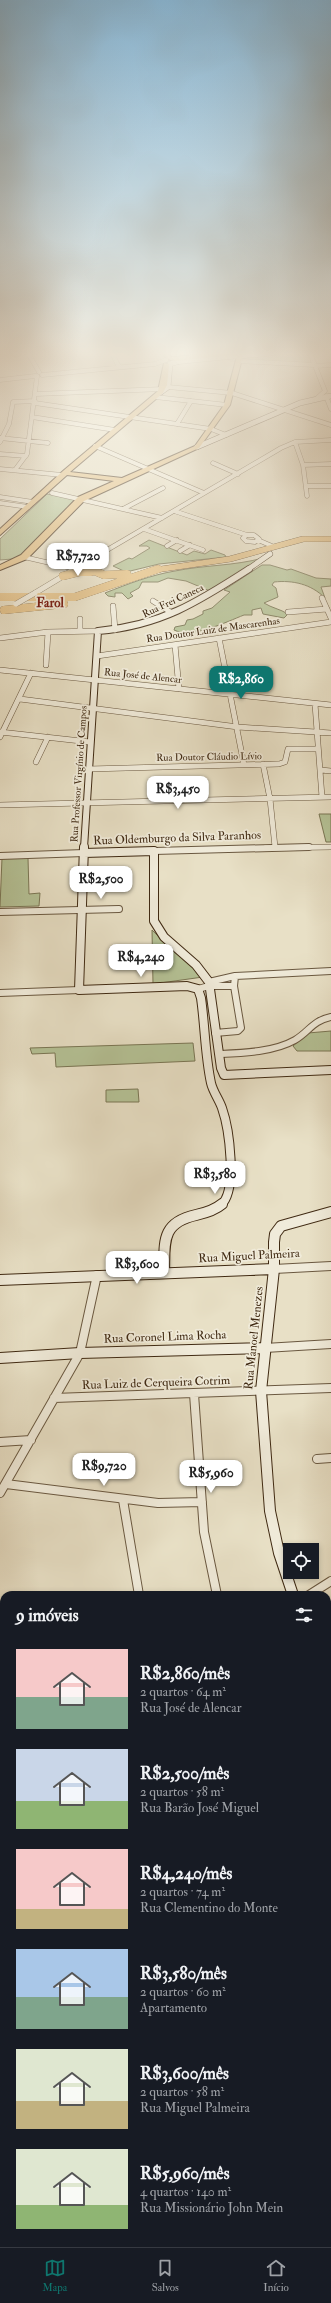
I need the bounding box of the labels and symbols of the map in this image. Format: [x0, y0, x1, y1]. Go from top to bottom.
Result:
pin: R$7,720 [41, 543, 115, 577]
street label: Rua Frei Caneca [141, 581, 206, 620]
district label: Farol [36, 595, 64, 611]
street label: Rua Doutor Luiz de Mascarenhas [145, 615, 281, 645]
street label: Rua José de Alencar [103, 666, 183, 687]
pin: R$2,860 [204, 666, 278, 700]
street label: Rua Professor Virgínio de Campos [68, 705, 91, 843]
street label: Rua Doutor Cláudio Lívio [156, 750, 262, 764]
pin: R$3,450 [141, 776, 215, 810]
street label: Rua Oldemburgo da Silva Paranhos [93, 828, 261, 848]
pin: R$2,500 [64, 866, 138, 900]
pin: R$4,240 [104, 944, 178, 978]
pin: R$3,580 [178, 1161, 252, 1195]
street label: Rua Miguel Palmeira [198, 1246, 301, 1266]
pin: R$3,600 [100, 1251, 174, 1285]
street label: Rua Manoel Menezes [241, 1286, 267, 1390]
street label: Rua Coronel Lima Rocha [103, 1327, 228, 1347]
street label: Rua Luiz de Cerqueira Cotrim [82, 1373, 231, 1393]
pin: R$9,720 [67, 1453, 141, 1487]
pin: R$5,960 [174, 1460, 248, 1494]

